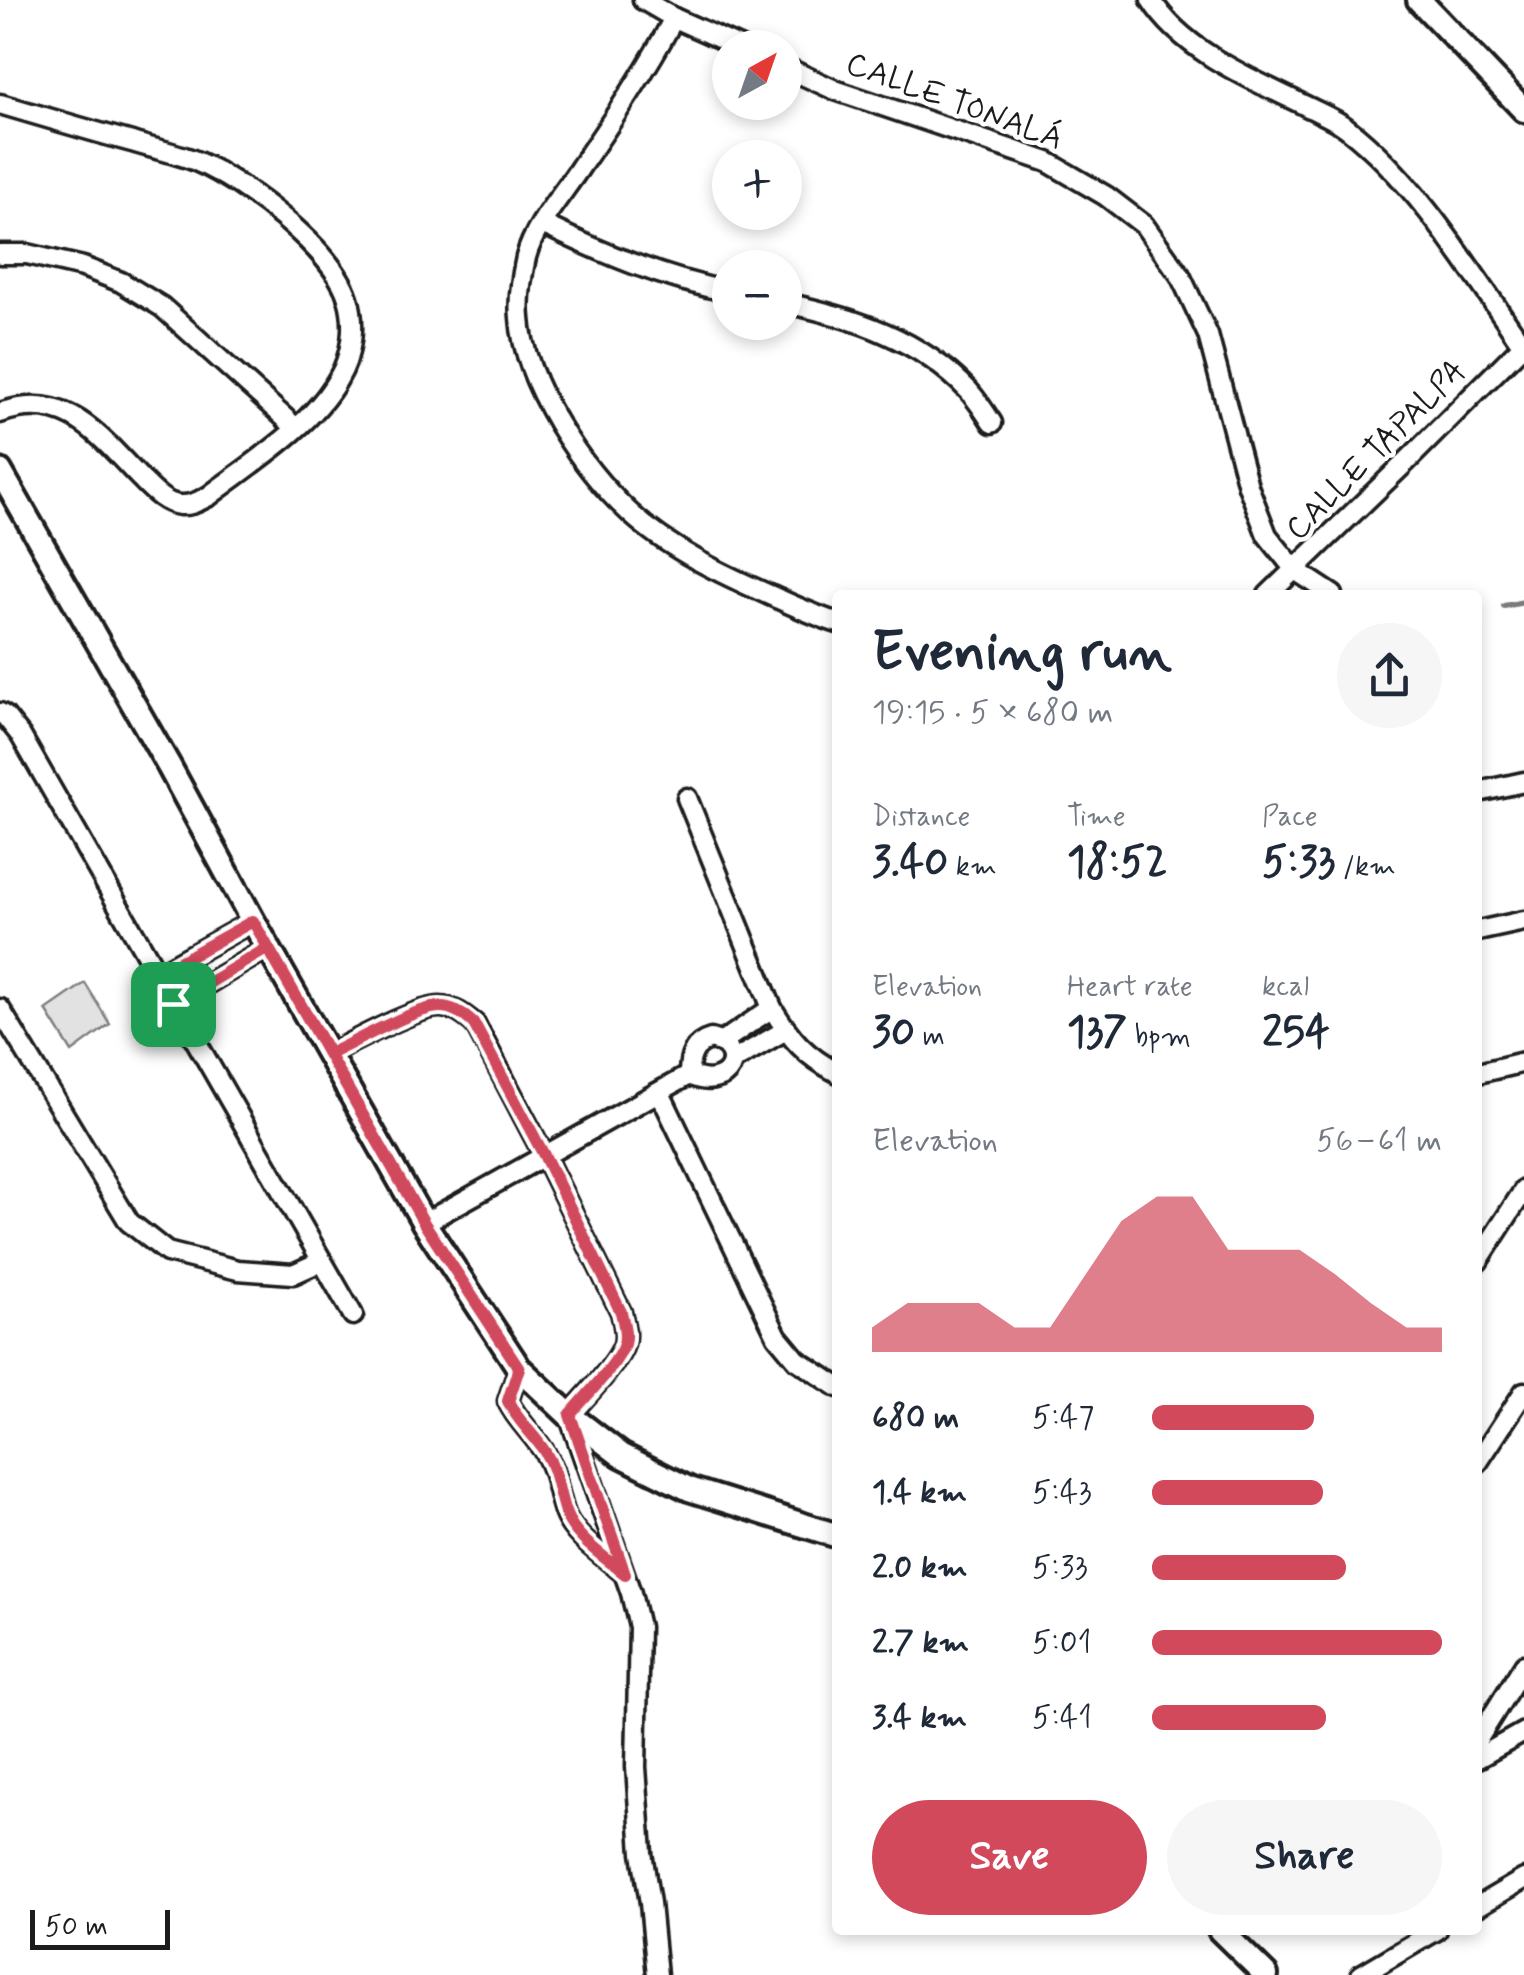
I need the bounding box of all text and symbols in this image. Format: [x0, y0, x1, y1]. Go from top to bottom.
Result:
north arrow [712, 30, 802, 120]
map controls [712, 30, 802, 340]
street label: CALLE TONALÁ [840, 43, 1069, 161]
button: + [712, 140, 802, 230]
button: − [712, 250, 802, 340]
street label: CALLE TAPALPA [1277, 351, 1476, 550]
text: Evening run [872, 618, 1172, 690]
button: share [1337, 623, 1442, 728]
text: 19:15 · 5 × 680 m [872, 692, 1113, 734]
text: Distance [872, 799, 970, 836]
text: Time [1067, 799, 1126, 836]
text: Pace [1262, 799, 1318, 836]
text: 3.40 [872, 836, 948, 891]
text: 18:52 [1067, 836, 1167, 891]
text: 5:33 [1262, 836, 1335, 891]
text: km [948, 849, 997, 886]
text: /km [1335, 849, 1396, 886]
pin [131, 962, 216, 1047]
text: Elevation [872, 969, 982, 1006]
text: Heart rate [1067, 969, 1193, 1006]
text: kcal [1262, 969, 1309, 1006]
icon: arrive [146, 977, 201, 1032]
text: 30 [872, 1006, 915, 1061]
text: 137 [1067, 1006, 1127, 1061]
text: 254 [1262, 1006, 1330, 1061]
text: m [915, 1019, 945, 1056]
text: bpm [1127, 1019, 1191, 1056]
text: Elevation [872, 1120, 998, 1162]
text: 56–61 m [1316, 1120, 1442, 1162]
text: 680 m [872, 1397, 959, 1439]
text: 5:47 [1032, 1397, 1094, 1439]
text: 1.4 km [872, 1472, 967, 1514]
text: 5:43 [1032, 1472, 1092, 1514]
text: 2.0 km [872, 1547, 968, 1589]
text: 5:33 [1032, 1547, 1088, 1589]
text: 2.7 km [872, 1622, 969, 1664]
text: 5:01 [1032, 1622, 1091, 1664]
text: 3.4 km [872, 1697, 967, 1739]
text: 5:41 [1032, 1697, 1092, 1739]
button: Save [872, 1800, 1147, 1915]
button: Share [1167, 1800, 1442, 1915]
scale bar [30, 1905, 170, 1950]
text: 50 m [45, 1909, 108, 1946]

